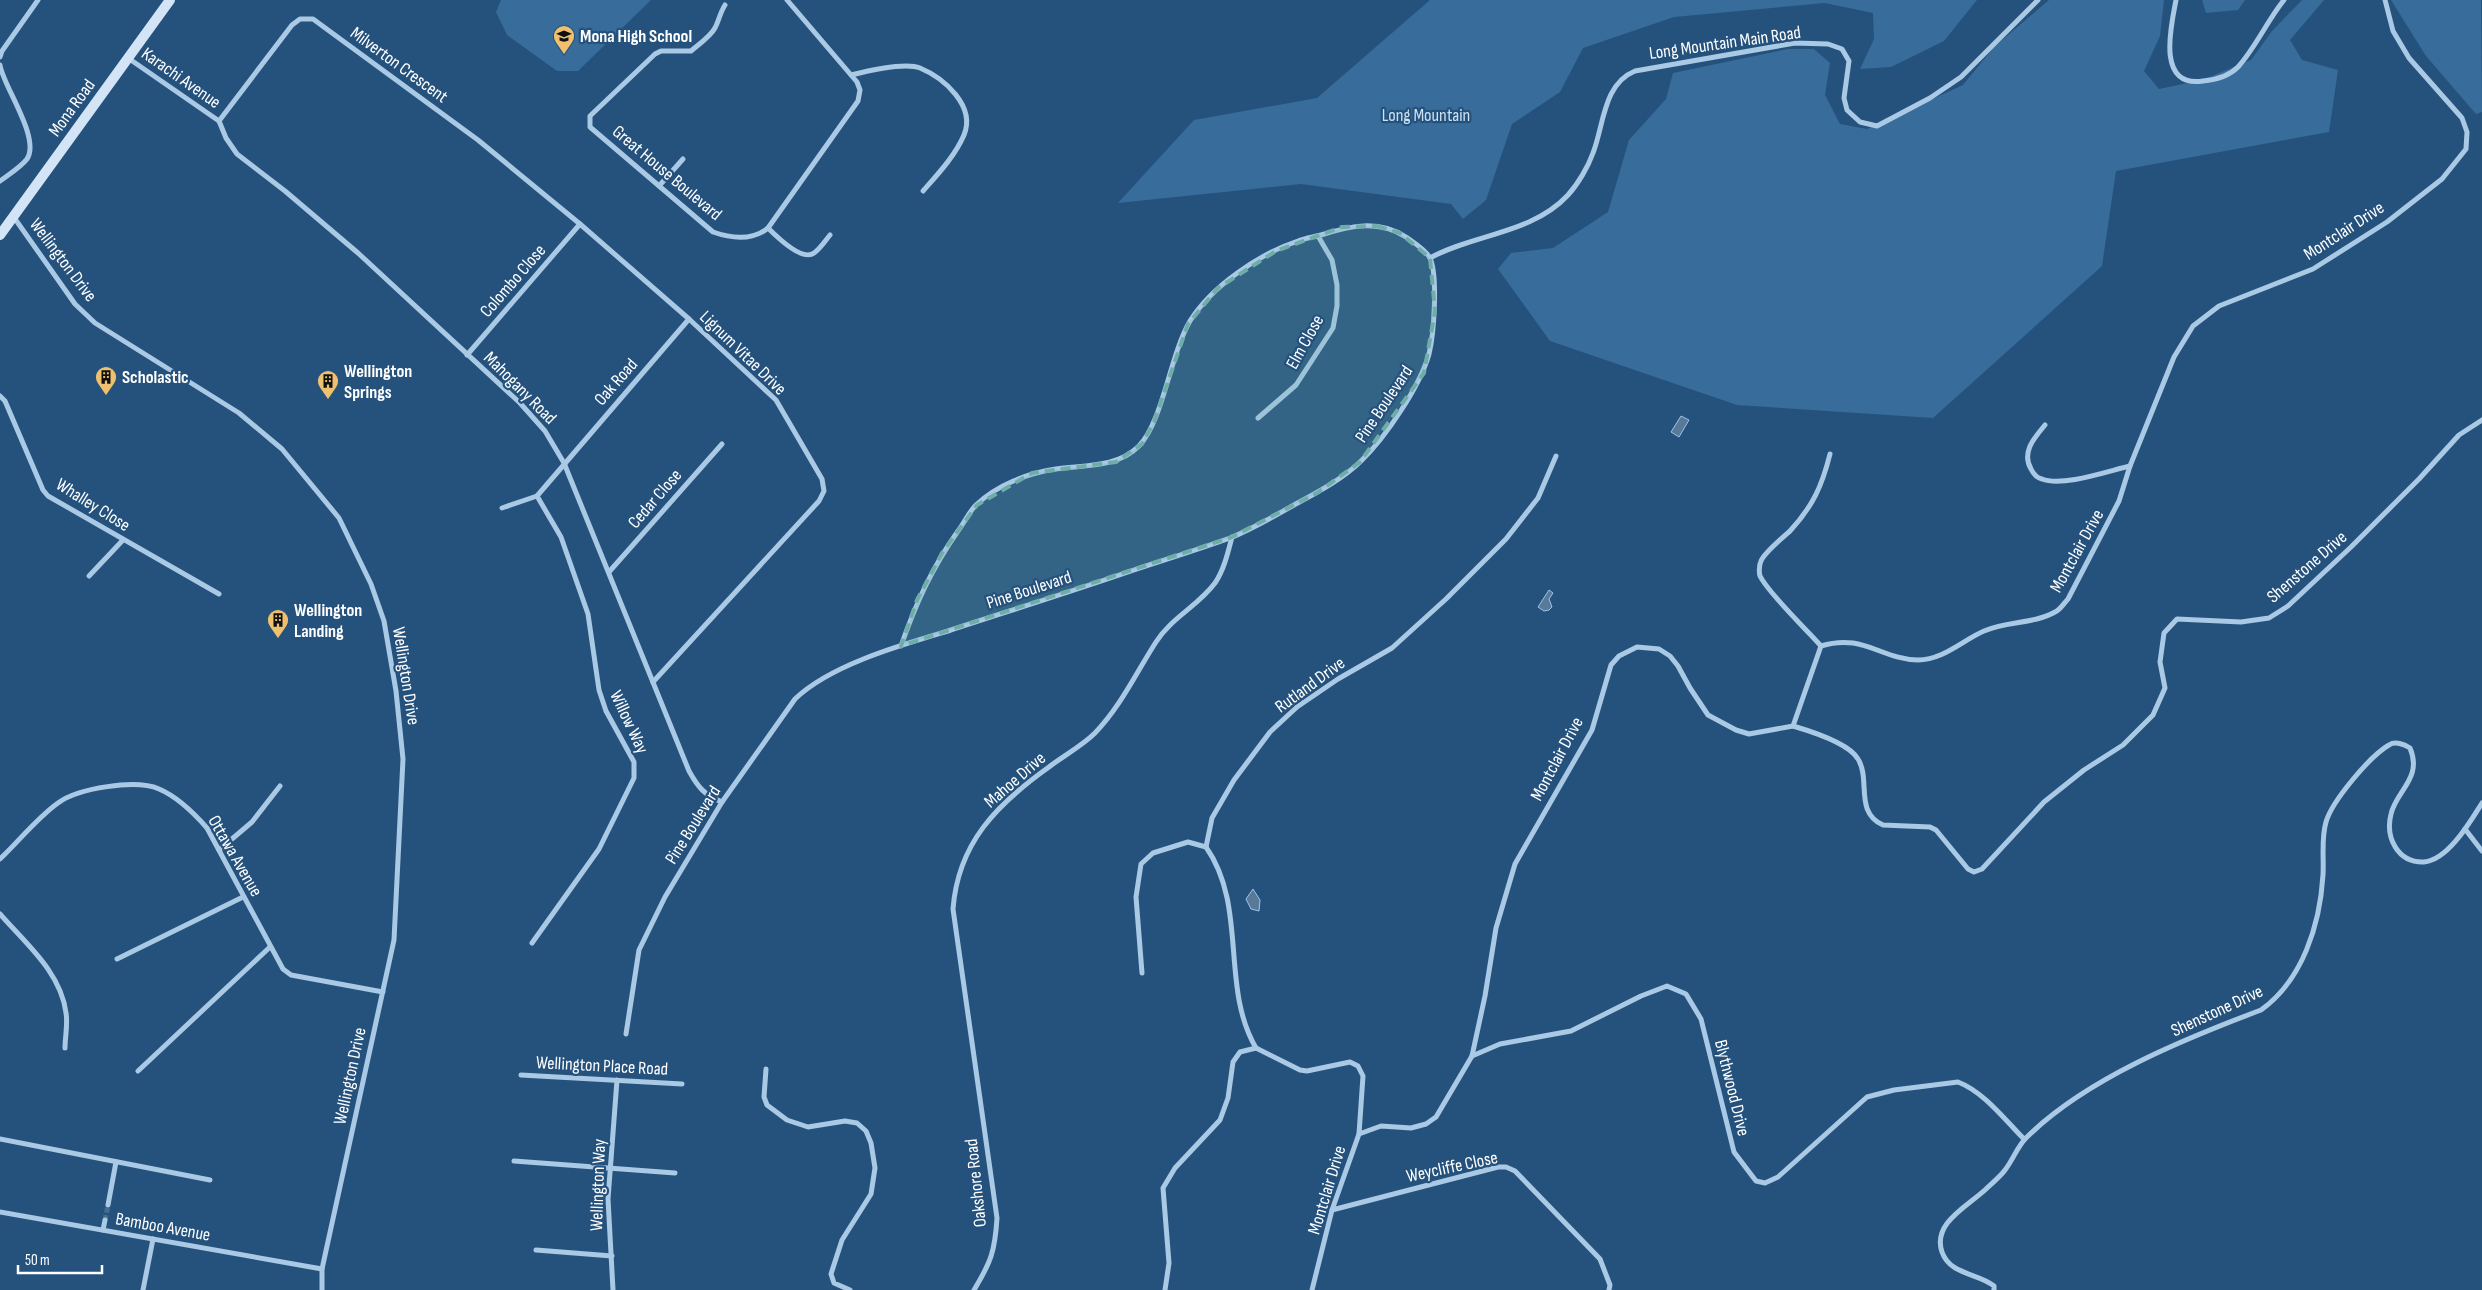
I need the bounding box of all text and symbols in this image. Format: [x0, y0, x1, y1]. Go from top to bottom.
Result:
street label: Long Mountain Main Road [1648, 22, 1802, 64]
street label: Milverton Crescent [346, 23, 452, 108]
school or university icon: Mona High School [552, 24, 576, 55]
place label: Mona High School [580, 26, 692, 47]
street label: Karachi Avenue [137, 43, 225, 113]
street label: Mona Road [44, 75, 100, 141]
park label: Long Mountain [1382, 105, 1470, 126]
street label: Great House Boulevard [608, 121, 726, 225]
street label: Montclair Drive [2300, 197, 2388, 265]
street label: Wellington Drive [25, 214, 101, 306]
street label: Colombo Close [476, 240, 550, 322]
street label: Lignum Vitae Drive [695, 306, 791, 400]
street label: Elm Close [1282, 311, 1328, 373]
street label: Mahogany Road [479, 347, 561, 429]
street label: Oak Road [590, 354, 642, 410]
place label: Wellington Springs [344, 361, 412, 403]
street label: Pine Boulevard [1351, 362, 1417, 446]
building icon: Scholastic [94, 365, 118, 396]
place label: Scholastic [122, 367, 189, 388]
building icon: Wellington Springs [316, 369, 340, 400]
street label: Cedar Close [624, 465, 686, 533]
street label: Whalley Close [52, 474, 134, 536]
street label: Montclair Drive [2046, 506, 2108, 596]
street label: Shenstone Drive [2263, 527, 2351, 607]
street label: Pine Boulevard [984, 566, 1074, 614]
place label: Wellington Landing [294, 600, 362, 642]
building icon: Wellington Landing [266, 608, 290, 639]
street label: Wellington Drive [388, 626, 424, 726]
street label: Rutland Drive [1271, 653, 1349, 717]
street label: Willow Way [605, 687, 653, 757]
street label: Montclair Drive [1526, 714, 1588, 804]
street label: Mahoe Drive [980, 748, 1050, 812]
street label: Pine Boulevard [661, 782, 725, 868]
street label: Ottawa Avenue [203, 812, 267, 900]
street label: Shenstone Drive [2168, 981, 2266, 1041]
street label: Wellington Drive [329, 1026, 371, 1126]
street label: Blythwood Drive [1710, 1038, 1754, 1138]
street label: Wellington Place Road [535, 1052, 669, 1080]
street label: Wellington Way [586, 1138, 610, 1231]
street label: Oakshore Road [961, 1138, 991, 1228]
street label: Montclair Drive [1304, 1143, 1350, 1237]
street label: Weycliffe Close [1404, 1147, 1500, 1187]
street label: Bamboo Avenue [114, 1208, 212, 1246]
scale bar [18, 1242, 101, 1274]
text: 50 m [25, 1251, 50, 1270]

